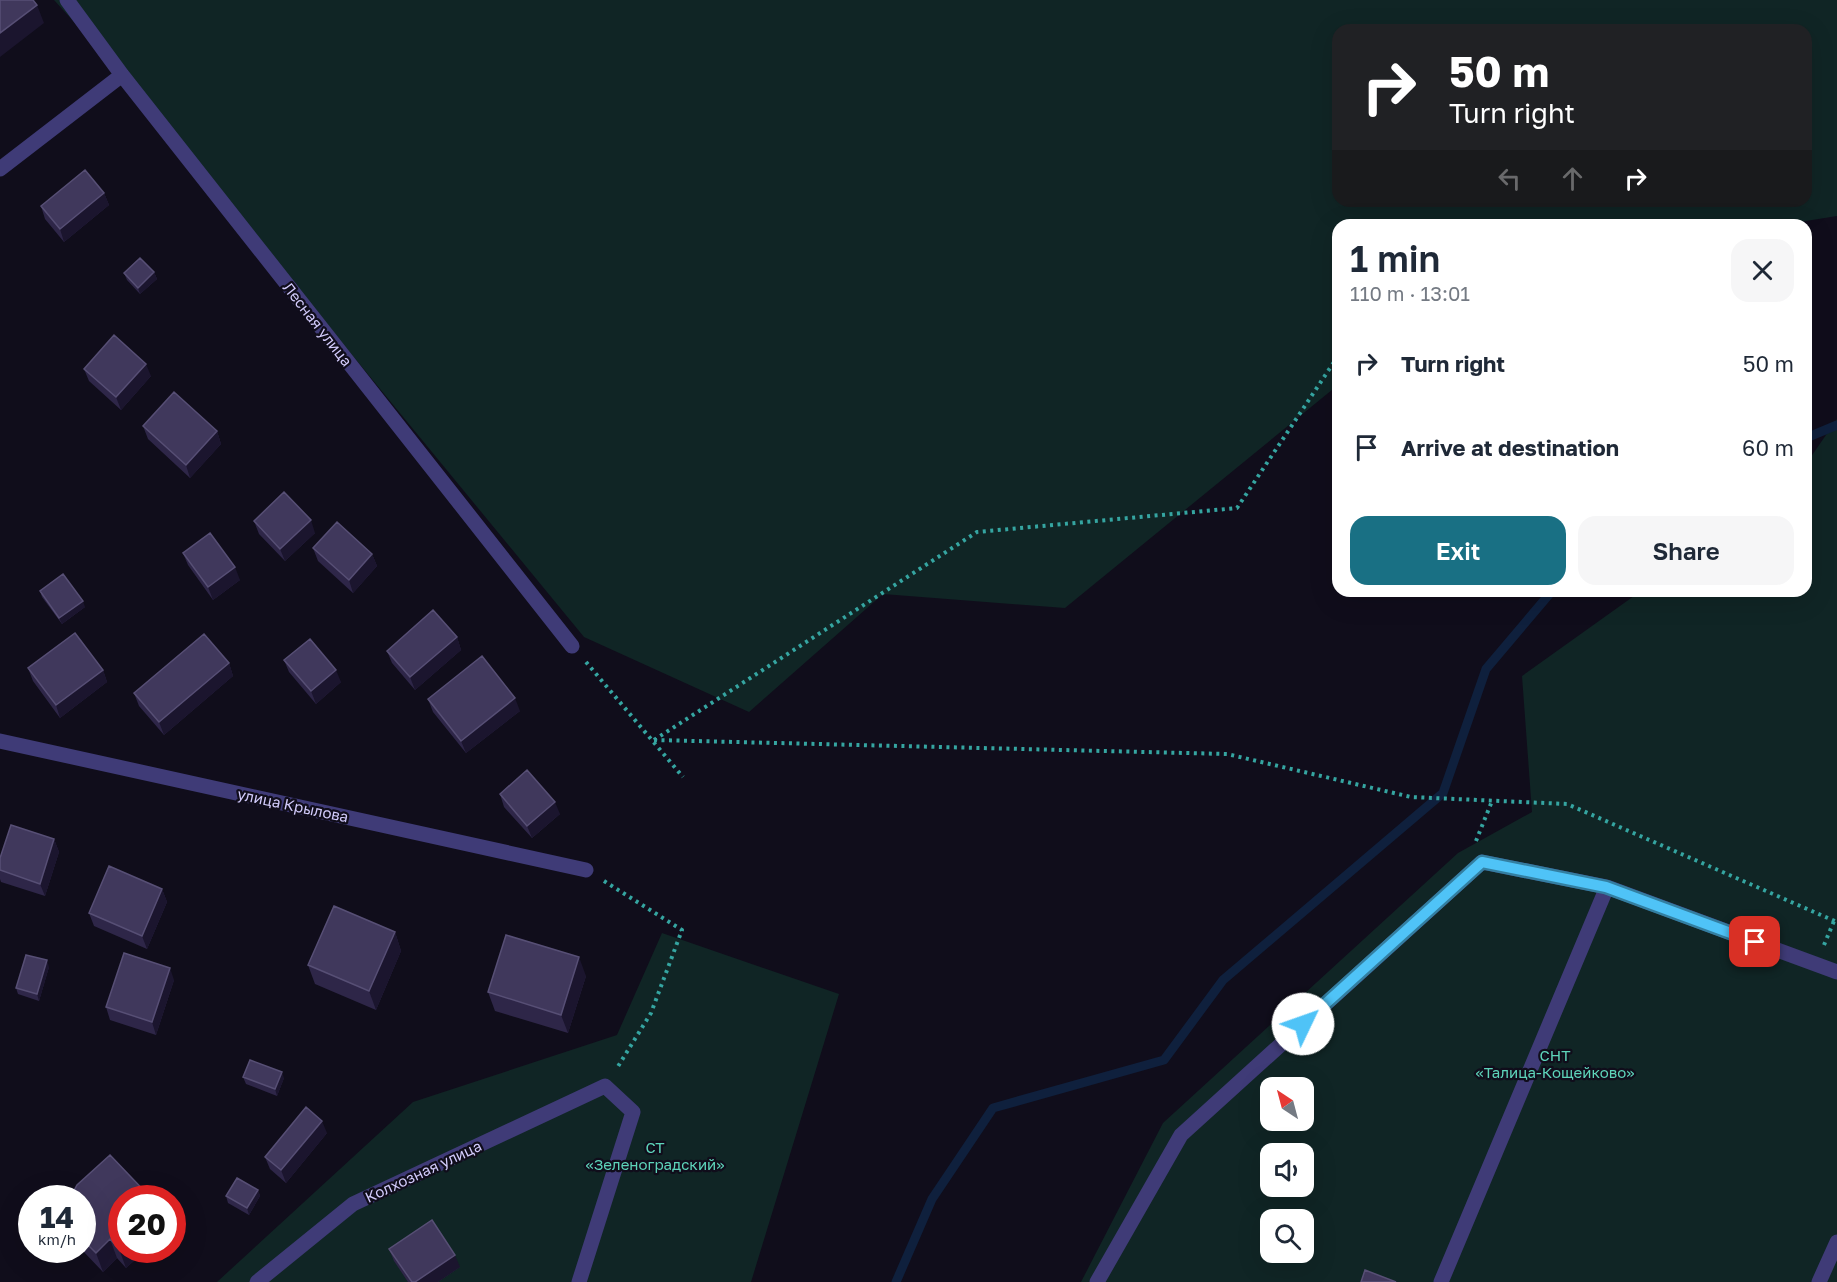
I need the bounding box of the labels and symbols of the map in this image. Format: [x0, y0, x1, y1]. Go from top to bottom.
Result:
street label: Лесная улица [280, 278, 356, 370]
street label: улица Крылова [236, 784, 350, 826]
pin [1729, 916, 1780, 967]
position arrow [1271, 992, 1335, 1056]
park label: СНТ «Талица-Кощейково» [1476, 1046, 1634, 1081]
north arrow [1260, 1077, 1314, 1131]
street label: Колхозная улица [362, 1136, 484, 1206]
park label: СТ «Зеленоградский» [585, 1138, 725, 1173]
speed limit sign: 20 [108, 1185, 186, 1263]

